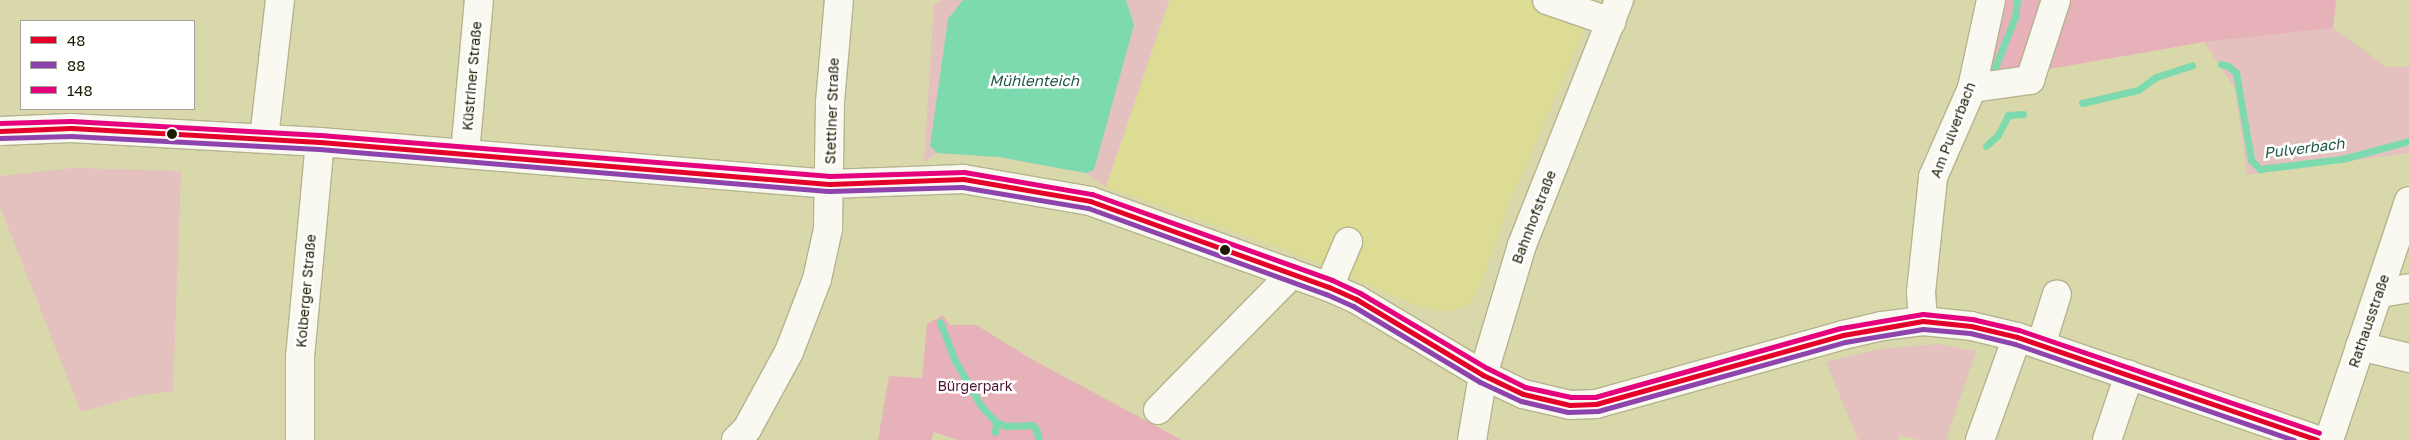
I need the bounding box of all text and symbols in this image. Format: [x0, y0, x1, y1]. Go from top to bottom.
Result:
legend [20, 20, 195, 110]
street label: Küstriner Straße [459, 21, 485, 131]
text: 48 [67, 31, 85, 49]
text: 88 [67, 56, 85, 74]
street label: Stettiner Straße [822, 57, 842, 165]
water label: Mühlenteich [989, 72, 1079, 90]
street label: Am Pulverbach [1927, 80, 1979, 180]
text: 148 [67, 81, 93, 99]
unlabelled marker [167, 129, 177, 139]
water label: Pulverbach [2263, 134, 2345, 162]
street label: Bahnhofstraße [1508, 168, 1560, 266]
street label: Kolberger Straße [293, 234, 319, 348]
unlabelled marker [1220, 245, 1230, 255]
street label: Rathausstraße [2345, 272, 2393, 370]
park label: Bürgerpark [937, 378, 1013, 394]

